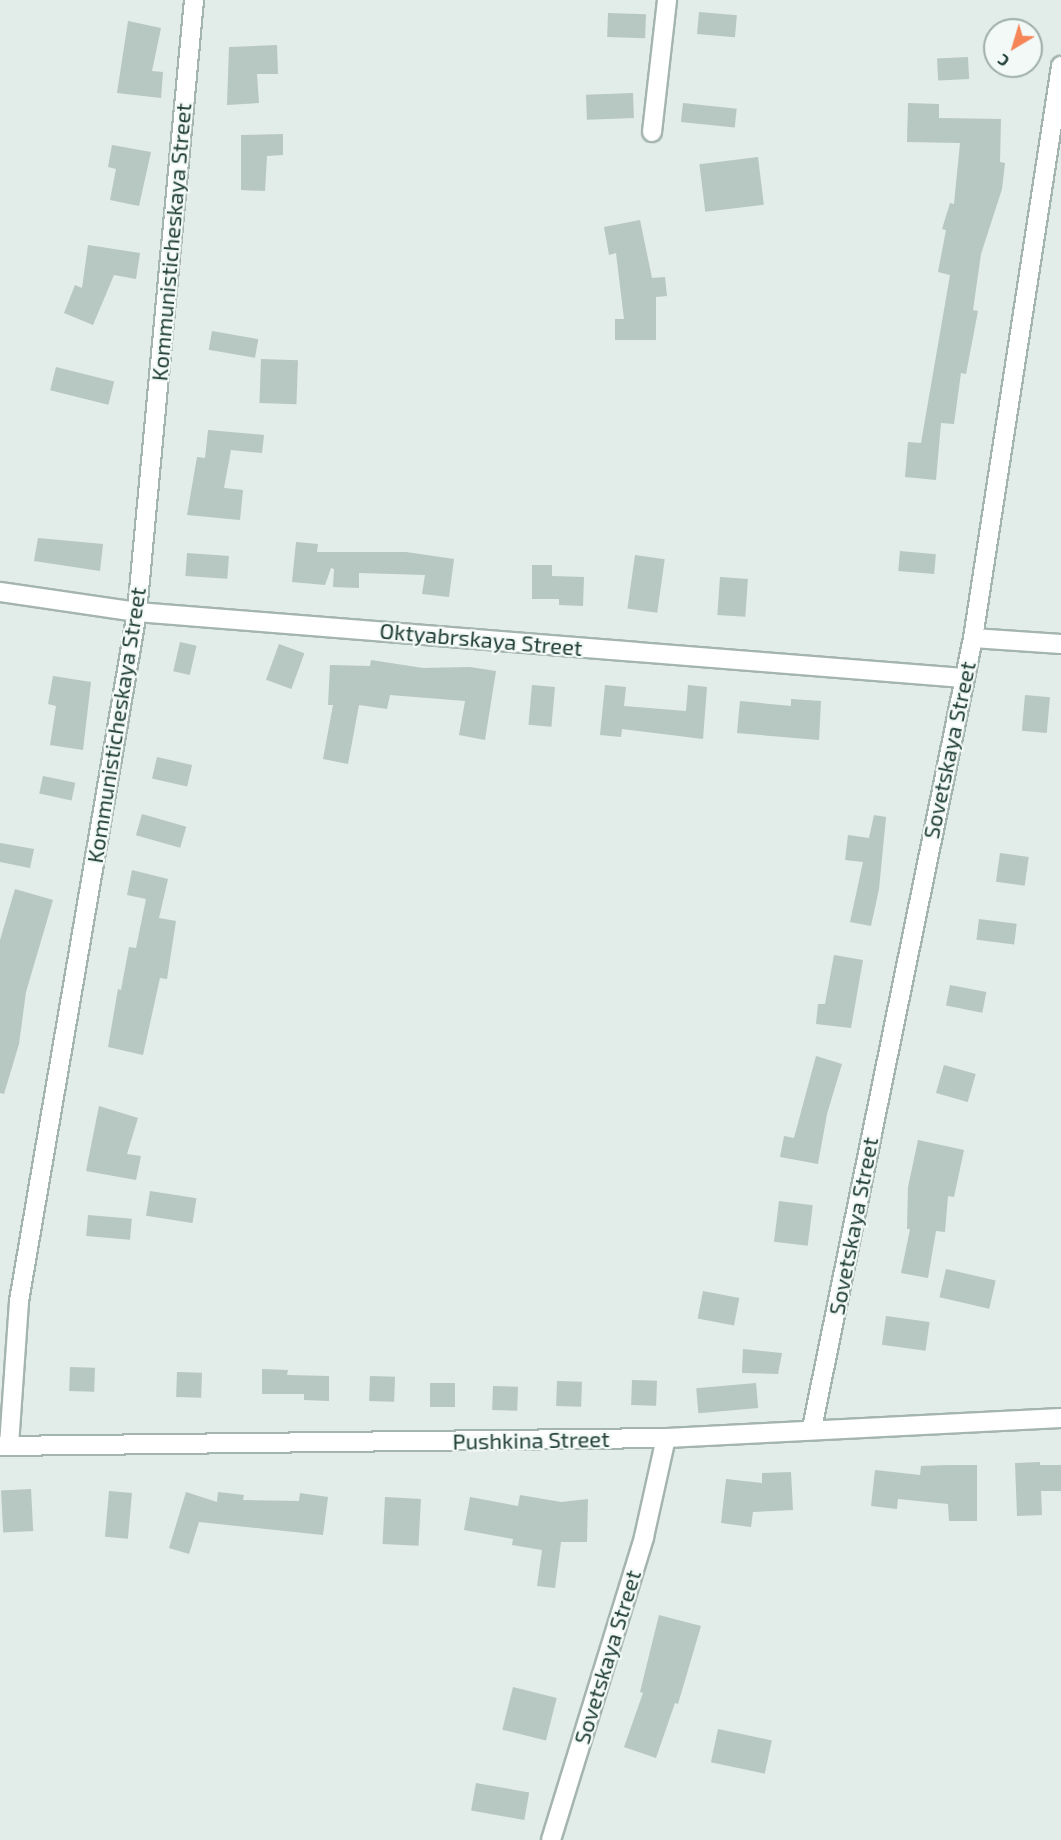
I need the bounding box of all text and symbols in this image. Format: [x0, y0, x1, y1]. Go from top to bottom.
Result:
north arrow [983, 18, 1043, 78]
text: С [993, 51, 1012, 71]
street label: Kommunisticheskaya Street [146, 102, 196, 382]
street label: Kommunisticheskaya Street [81, 585, 151, 865]
street label: Oktyabrskaya Street [379, 617, 583, 661]
street label: Sovetskaya Street [917, 659, 981, 841]
street label: Sovetskaya Street [823, 1135, 883, 1317]
street label: Pushkina Street [452, 1425, 610, 1455]
street label: Sovetskaya Street [568, 1567, 646, 1747]

